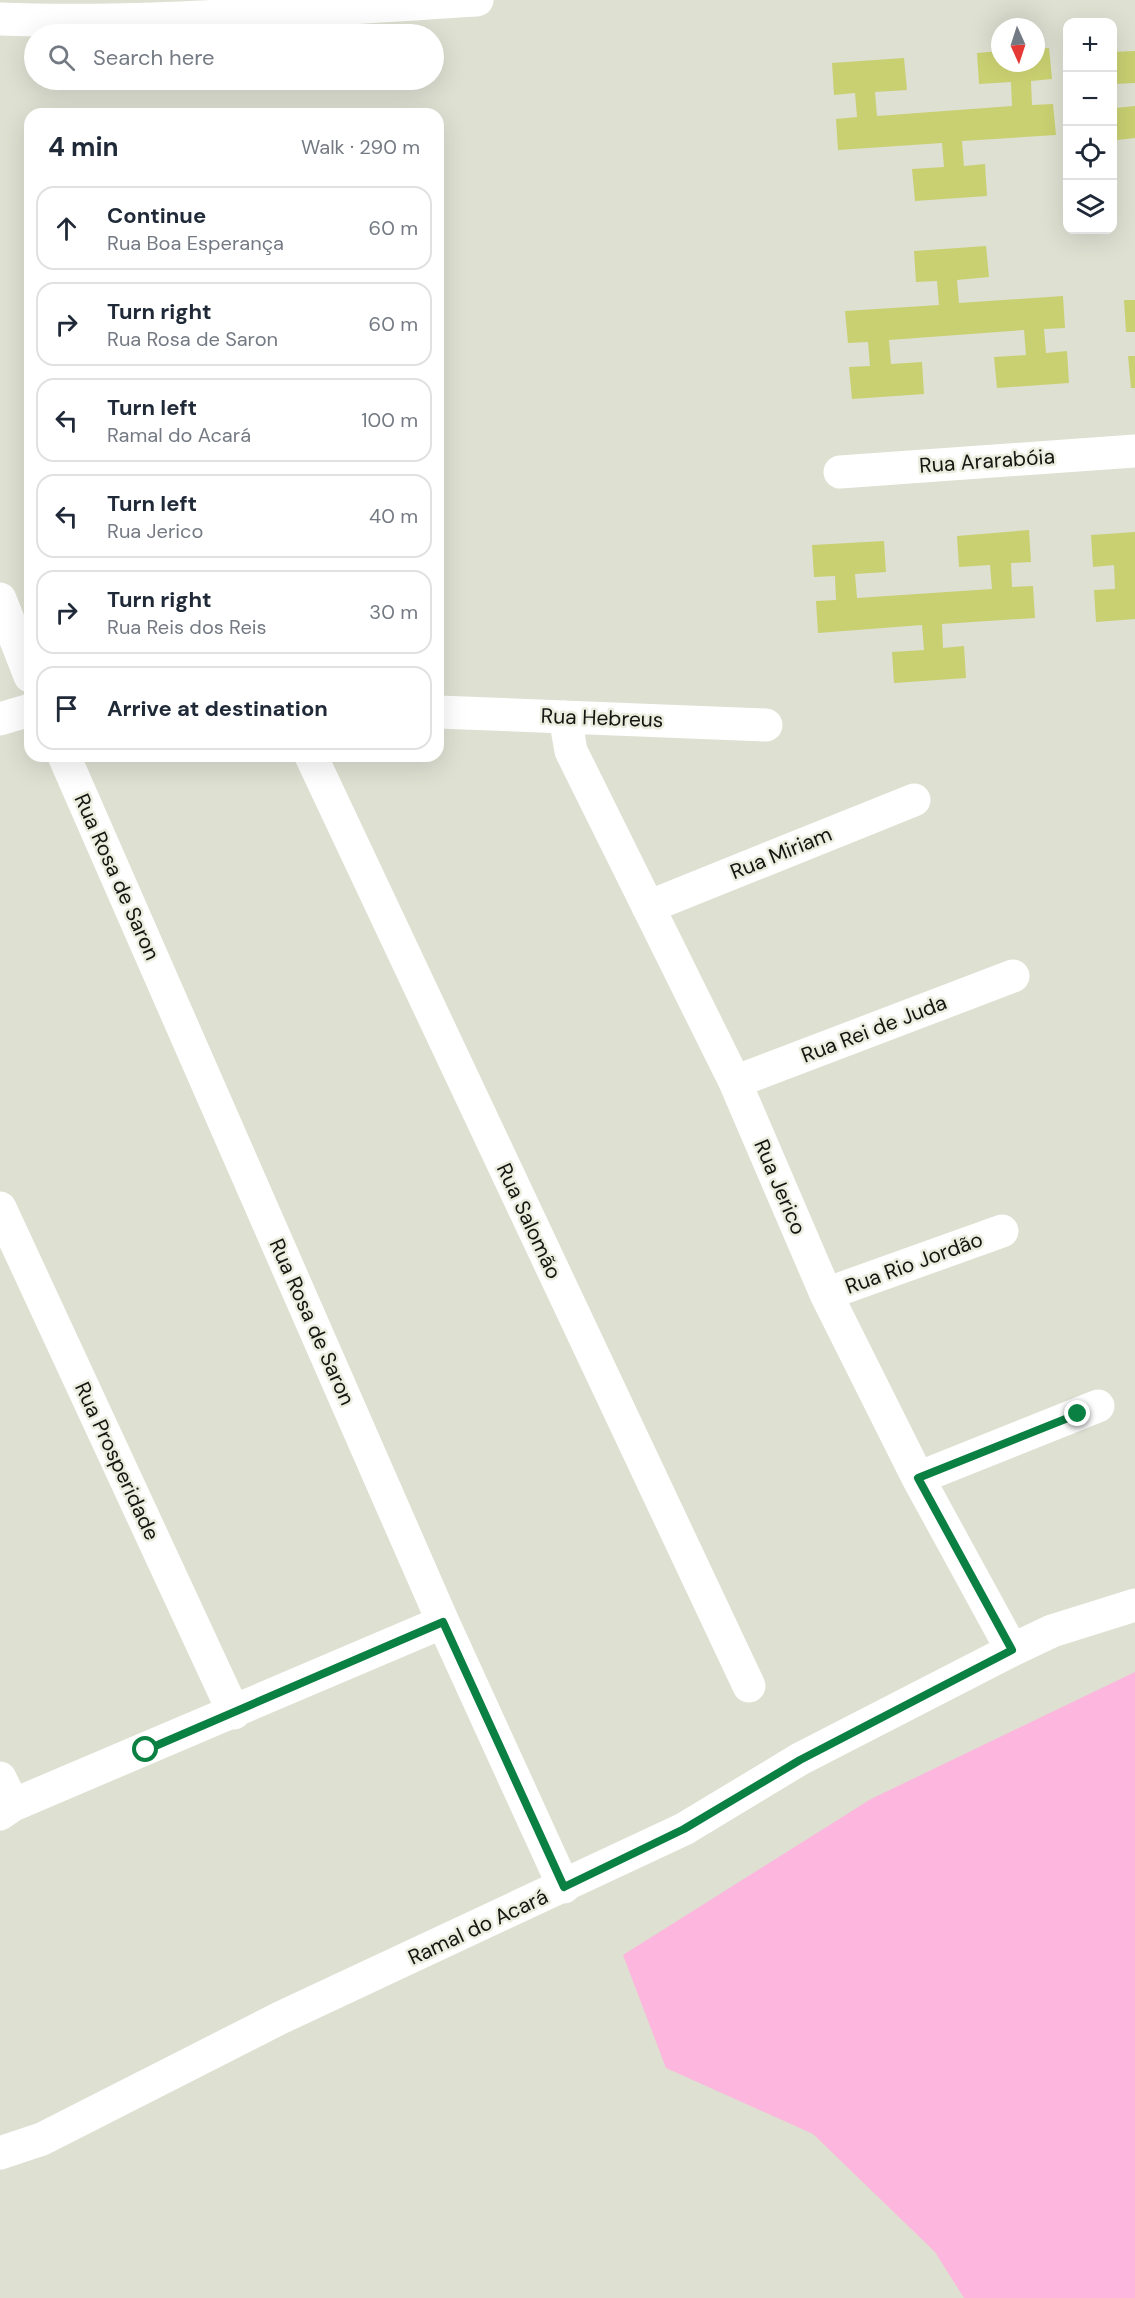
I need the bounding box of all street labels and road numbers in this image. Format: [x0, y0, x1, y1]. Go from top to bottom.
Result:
street label: Rua Ararabóia [918, 442, 1056, 480]
street label: Rua Hebreus [540, 702, 664, 734]
street label: Rua Rosa de Saron [68, 789, 166, 965]
street label: Rua Miriam [726, 820, 836, 886]
street label: Rua Rei de Juda [797, 988, 951, 1070]
street label: Rua Jerico [747, 1135, 813, 1239]
street label: Rua Salomão [490, 1159, 568, 1283]
street label: Rua Rio Jordão [841, 1225, 987, 1301]
street label: Rua Rosa de Saron [263, 1234, 361, 1410]
street label: Rua Prosperidade [68, 1377, 166, 1545]
street label: Ramal do Acará [404, 1882, 552, 1972]

